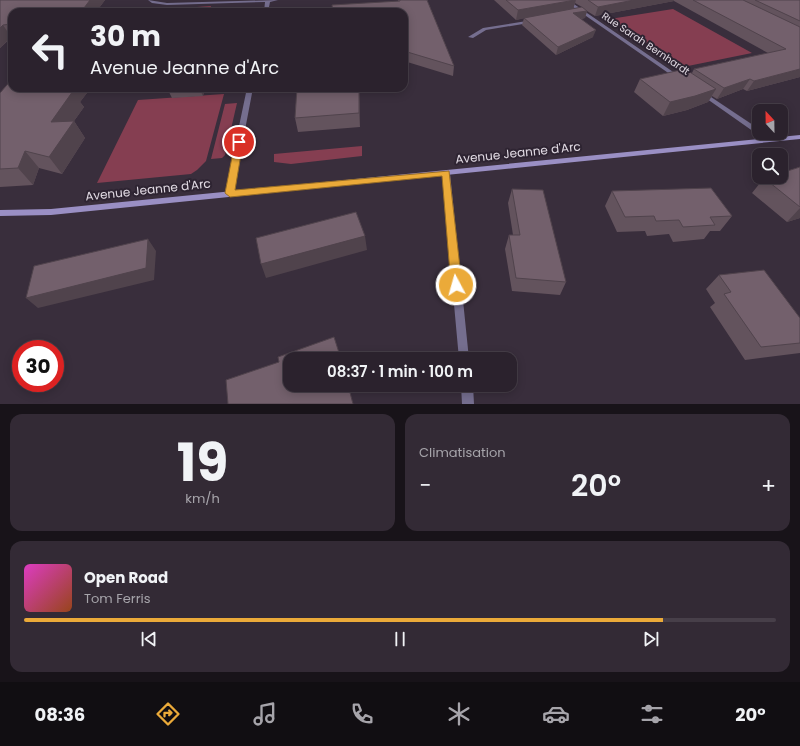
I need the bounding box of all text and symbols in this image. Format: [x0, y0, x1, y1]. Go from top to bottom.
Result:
street label: Rue Sarah Bernhardt [599, 8, 693, 79]
text: 30 m [90, 17, 161, 56]
icon: left [24, 24, 76, 76]
text: Avenue Jeanne d'Arc [90, 55, 279, 80]
north arrow [752, 104, 788, 140]
map controls [752, 104, 788, 184]
pin [222, 125, 256, 159]
icon: arrive [228, 131, 250, 153]
street label: Avenue Jeanne d'Arc [454, 137, 582, 168]
button: search [752, 148, 788, 184]
street label: Avenue Jeanne d'Arc [84, 174, 212, 205]
position arrow [435, 264, 477, 306]
speed limit sign: 30 [12, 340, 64, 392]
text: 08:37 · 1 min · 100 m [327, 361, 473, 382]
text: 19 [177, 426, 228, 499]
text: Climatisation [419, 443, 506, 462]
text: 20° [571, 464, 621, 507]
text: − [419, 470, 431, 501]
text: + [761, 470, 776, 501]
text: km/h [185, 489, 220, 508]
text: Open Road [84, 567, 168, 588]
text: Tom Ferris [84, 589, 151, 608]
icon: previous [138, 628, 160, 650]
icon: pause [389, 628, 411, 650]
icon: next [640, 628, 662, 650]
icon: directions [154, 700, 182, 728]
icon: music [251, 700, 279, 728]
icon: phone [348, 700, 376, 728]
icon: climate [445, 700, 473, 728]
icon: car [542, 700, 570, 728]
icon: filters [638, 700, 666, 728]
text: 08:36 [34, 702, 85, 727]
text: 20° [735, 702, 766, 727]

